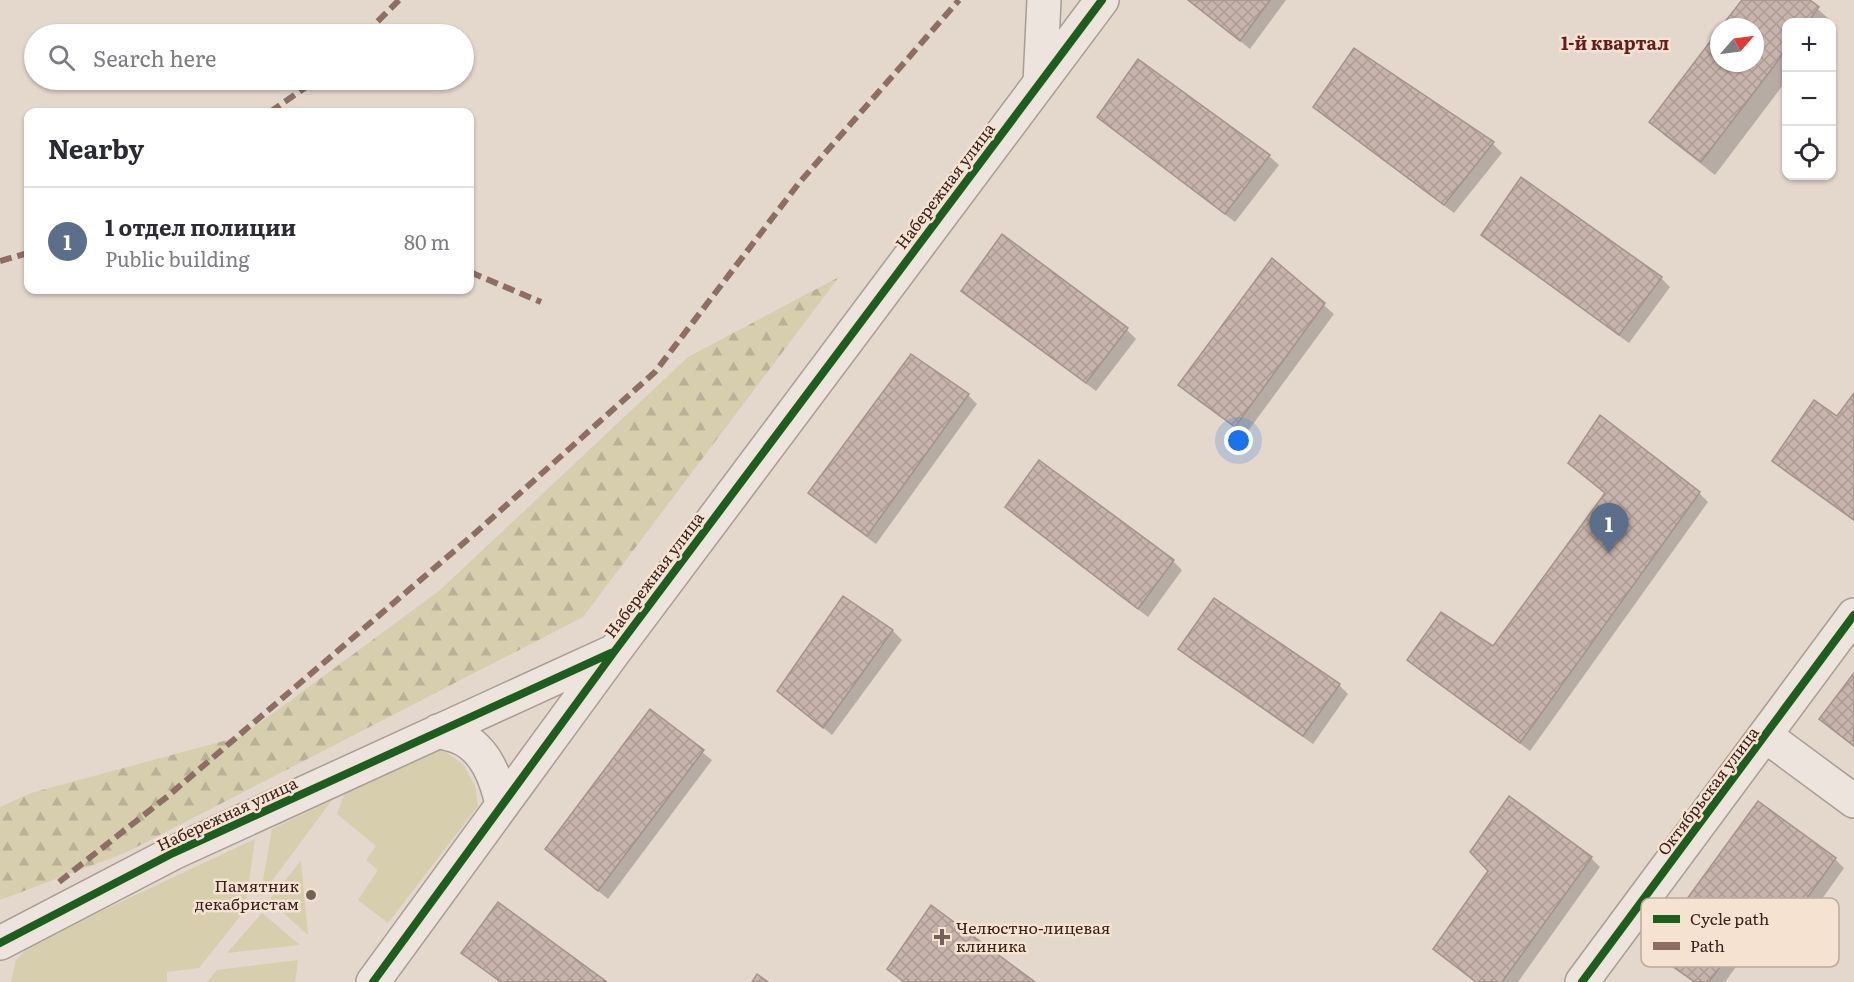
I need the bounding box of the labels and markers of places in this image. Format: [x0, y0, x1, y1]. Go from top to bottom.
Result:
pin: 1 [1590, 504, 1628, 553]
place label: Памятник декабристам [195, 873, 300, 915]
marker: Памятник декабристам [304, 888, 318, 902]
place label: Челюстно-лицевая клиника [956, 915, 1110, 957]
marker: Челюстно-лицевая клиника [933, 928, 951, 946]

